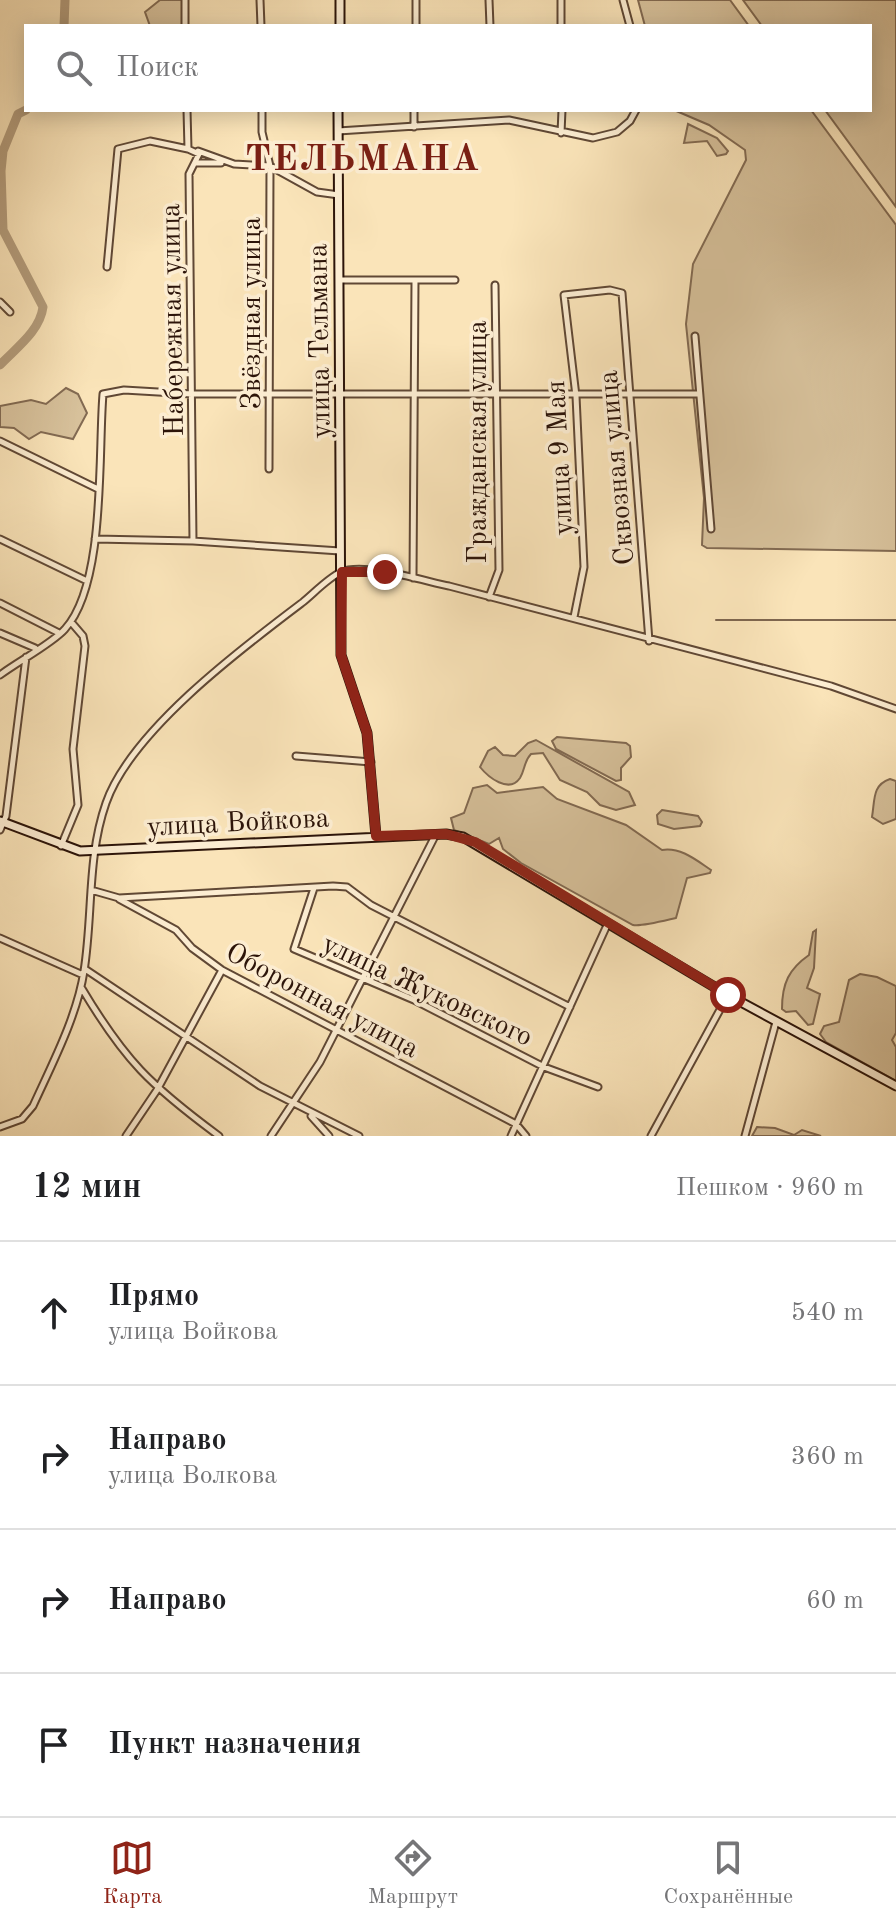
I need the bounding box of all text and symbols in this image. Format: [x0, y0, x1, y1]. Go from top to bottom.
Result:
search box [24, 24, 872, 112]
icon: search [52, 46, 96, 90]
text: Поиск [116, 53, 199, 83]
district label: ТЕЛЬМАНА [245, 143, 481, 179]
street label: Набережная улица [158, 203, 190, 437]
street label: Звёздная улица [239, 216, 267, 409]
street label: улица Тельмана [305, 243, 337, 439]
street label: Гражданская улица [465, 320, 493, 564]
street label: Сквозная улица [596, 369, 640, 566]
street label: улица 9 Мая [543, 380, 579, 536]
route end [367, 554, 403, 590]
street label: улица Войкова [146, 805, 330, 843]
street label: улица Жуковского [317, 931, 536, 1053]
street label: Оборонная улица [220, 939, 423, 1064]
route start [710, 977, 746, 1013]
text: 12 мин [32, 1171, 141, 1205]
text: Пешком · 960 m [676, 1175, 864, 1201]
text: Прямо [108, 1282, 199, 1312]
icon: ahead [32, 1291, 76, 1335]
text: 540 m [791, 1300, 864, 1326]
text: улица Войкова [108, 1319, 278, 1345]
text: Направо [108, 1426, 227, 1456]
icon: right [32, 1435, 76, 1479]
text: 360 m [791, 1444, 864, 1470]
text: улица Волкова [108, 1463, 277, 1489]
icon: right [32, 1579, 76, 1623]
text: Направо [108, 1586, 227, 1616]
text: 60 m [806, 1588, 864, 1614]
icon: arrive [32, 1723, 76, 1767]
text: Пункт назначения [108, 1730, 361, 1760]
tab: Карта [103, 1836, 162, 1911]
tab: Маршрут [368, 1836, 458, 1911]
tab: Сохранённые [663, 1836, 793, 1911]

